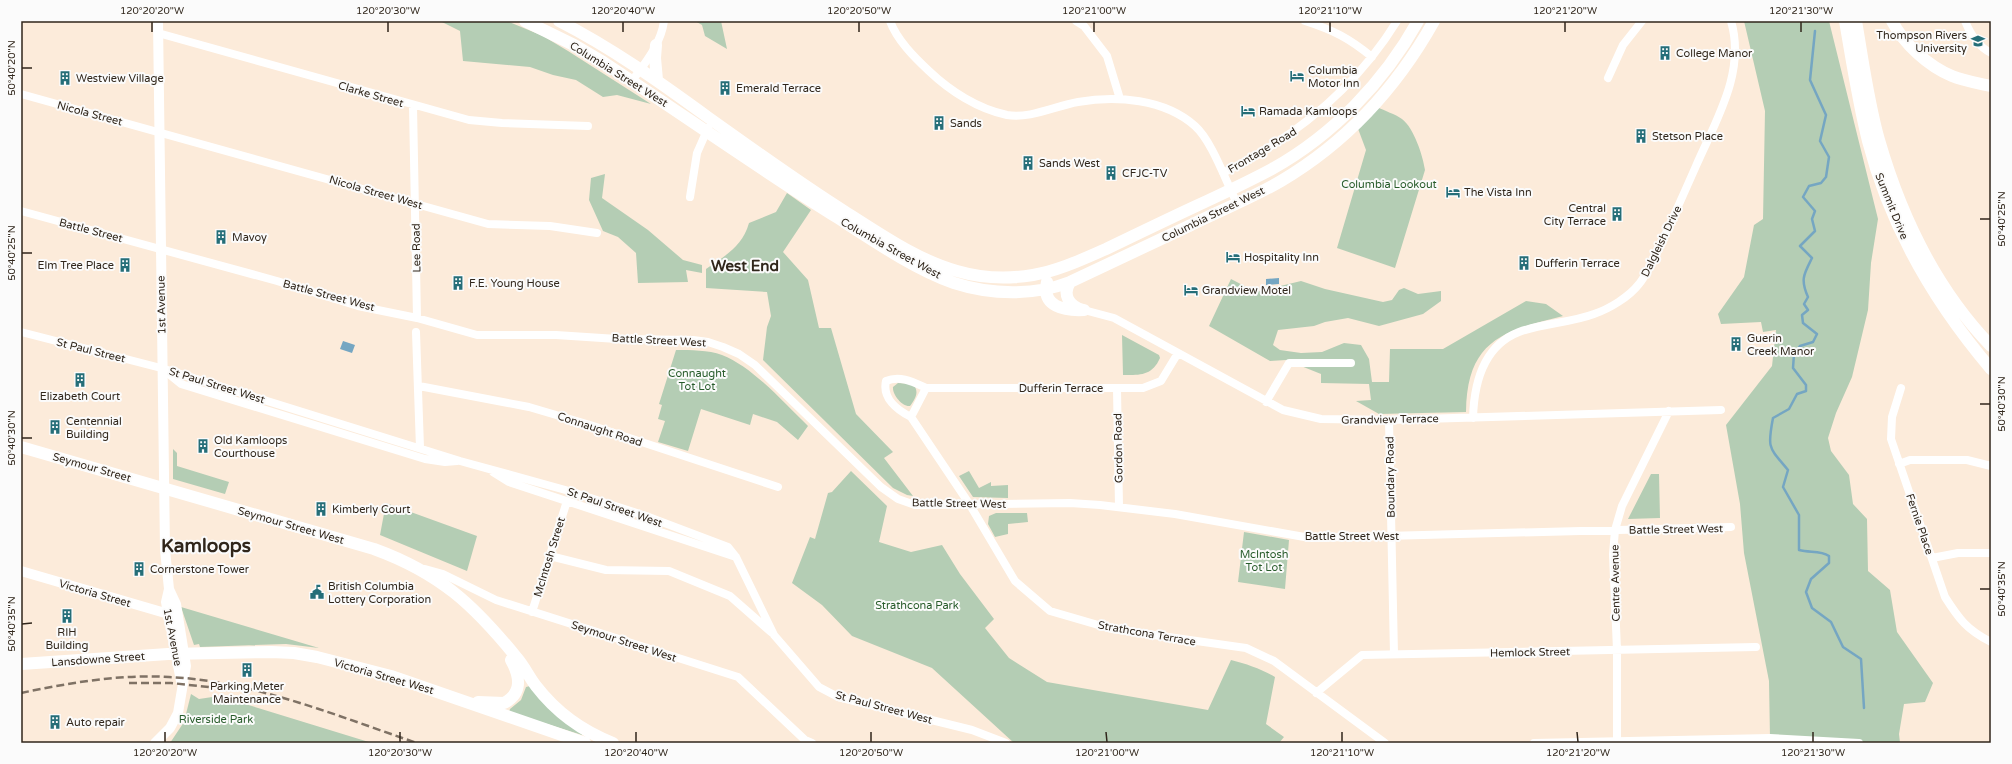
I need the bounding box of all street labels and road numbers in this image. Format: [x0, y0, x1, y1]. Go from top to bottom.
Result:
street label: Columbia Street West [567, 39, 670, 110]
street label: Clarke Street [337, 79, 405, 110]
street label: Nicola Street [56, 99, 124, 128]
street label: Frontage Road [1226, 125, 1299, 176]
street label: Summit Drive [1872, 171, 1911, 241]
street label: Nicola Street West [328, 173, 424, 212]
street label: Columbia Street West [1160, 184, 1267, 245]
street label: Dalgleish Drive [1639, 203, 1684, 279]
street label: Columbia Street West [838, 215, 943, 282]
street label: Battle Street [58, 216, 124, 245]
street label: Lee Road [410, 223, 423, 273]
street label: 1st Avenue [154, 276, 169, 334]
street label: Battle Street West [282, 277, 376, 314]
street label: Battle Street West [611, 332, 706, 349]
street label: St Paul Street [55, 336, 127, 365]
street label: St Paul Street West [167, 365, 266, 406]
street label: Dufferin Terrace [1019, 382, 1103, 395]
street label: Connaught Road [556, 410, 644, 449]
street label: Grandview Terrace [1341, 412, 1439, 427]
street label: Gordon Road [1111, 413, 1126, 483]
street label: Boundary Road [1383, 436, 1398, 518]
street label: Seymour Street [51, 450, 133, 485]
street label: St Paul Street West [566, 485, 664, 530]
street label: Fernie Place [1903, 492, 1936, 556]
street label: Battle Street West [912, 496, 1006, 511]
street label: Seymour Street West [236, 504, 346, 547]
street label: McIntosh Street [531, 516, 568, 599]
street label: Battle Street West [1629, 522, 1723, 537]
street label: Battle Street West [1305, 530, 1399, 543]
street label: Centre Avenue [1608, 544, 1623, 622]
street label: Victoria Street [57, 577, 132, 610]
street label: 1st Avenue [161, 607, 184, 667]
street label: Seymour Street West [570, 618, 678, 665]
street label: Strathcona Terrace [1097, 618, 1197, 648]
street label: Hemlock Street [1490, 645, 1570, 660]
street label: Lansdowne Street [51, 650, 145, 669]
street label: Victoria Street West [332, 656, 435, 697]
street label: St Paul Street West [834, 688, 934, 727]

